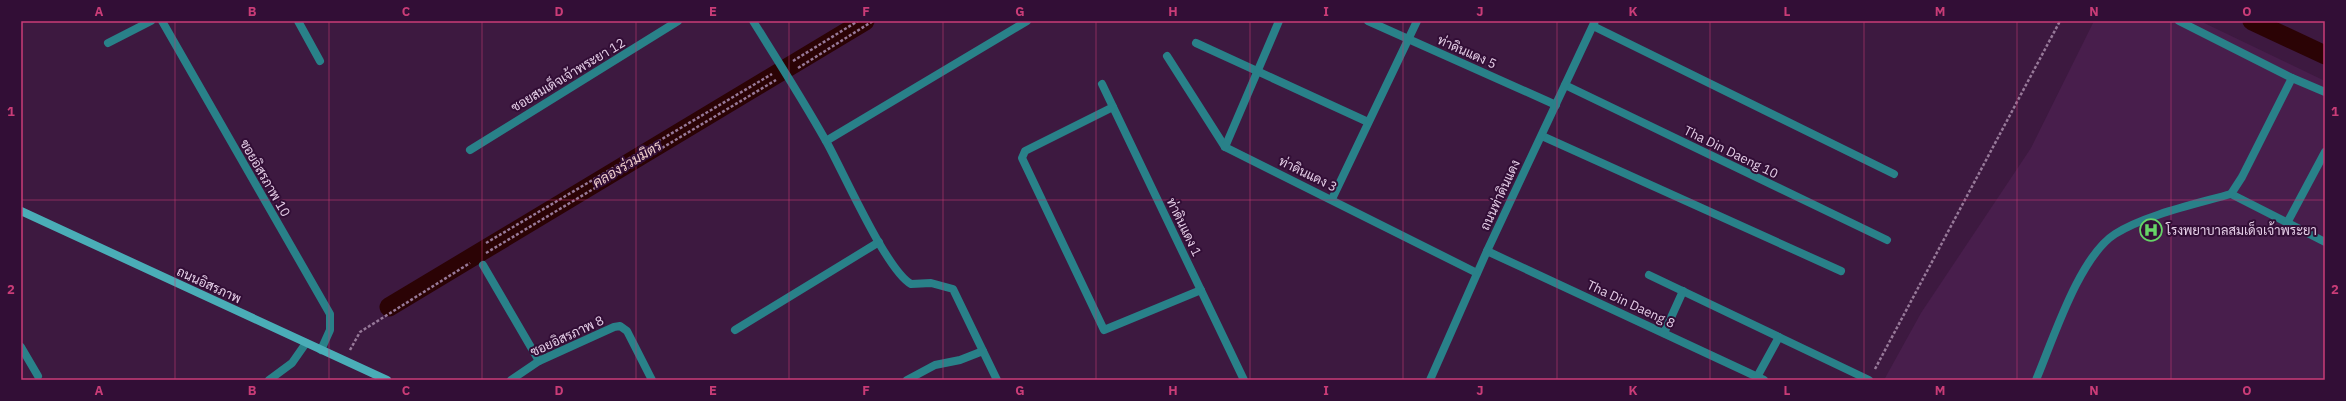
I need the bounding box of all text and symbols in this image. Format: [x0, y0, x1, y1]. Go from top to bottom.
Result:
text: A [95, 3, 104, 20]
text: B [248, 3, 257, 20]
text: C [402, 3, 411, 20]
text: D [554, 3, 564, 20]
text: E [709, 3, 717, 20]
text: F [862, 3, 870, 20]
text: G [1015, 3, 1025, 20]
text: H [1168, 3, 1178, 20]
text: I [1323, 3, 1329, 20]
text: J [1476, 3, 1484, 20]
text: K [1628, 3, 1638, 20]
text: L [1784, 3, 1791, 20]
text: M [1935, 3, 1945, 20]
text: N [2089, 3, 2099, 20]
text: O [2242, 3, 2252, 20]
street label: ท่าดินแดง 5 [1435, 31, 1499, 73]
street label: ซอยสมเด็จเจ้าพระยา 12 [507, 33, 628, 116]
text: 1 [7, 103, 15, 120]
text: 1 [2331, 103, 2339, 120]
street label: Tha Din Daeng 10 [1681, 122, 1781, 182]
street label: ซอยอิสรภาพ 10 [236, 136, 294, 220]
water label: คลองร่วมมิตร [589, 136, 666, 192]
street label: ท่าดินแดง 3 [1276, 153, 1340, 195]
street label: ถนนท่าดินแดง [1476, 157, 1524, 233]
street label: ท่าดินแดง 1 [1163, 195, 1205, 259]
hospital icon: โรงพยาบาลสมเด็จเจ้าพระยา [2138, 217, 2164, 243]
place label: โรงพยาบาลสมเด็จเจ้าพระยา [2165, 221, 2317, 239]
street label: ถนนอิสรภาพ [174, 263, 244, 307]
street label: Tha Din Daeng 8 [1584, 276, 1678, 332]
text: 2 [7, 281, 15, 298]
text: 2 [2331, 281, 2339, 298]
street label: ซอยอิสรภาพ 8 [528, 312, 607, 360]
text: A [95, 382, 104, 399]
text: B [248, 382, 257, 399]
text: C [402, 382, 411, 399]
text: D [554, 382, 564, 399]
text: E [709, 382, 717, 399]
text: F [862, 382, 870, 399]
text: G [1015, 382, 1025, 399]
text: H [1168, 382, 1178, 399]
text: I [1323, 382, 1329, 399]
text: J [1476, 382, 1484, 399]
text: K [1628, 382, 1638, 399]
text: L [1784, 382, 1791, 399]
text: M [1935, 382, 1945, 399]
text: N [2089, 382, 2099, 399]
text: O [2242, 382, 2252, 399]

